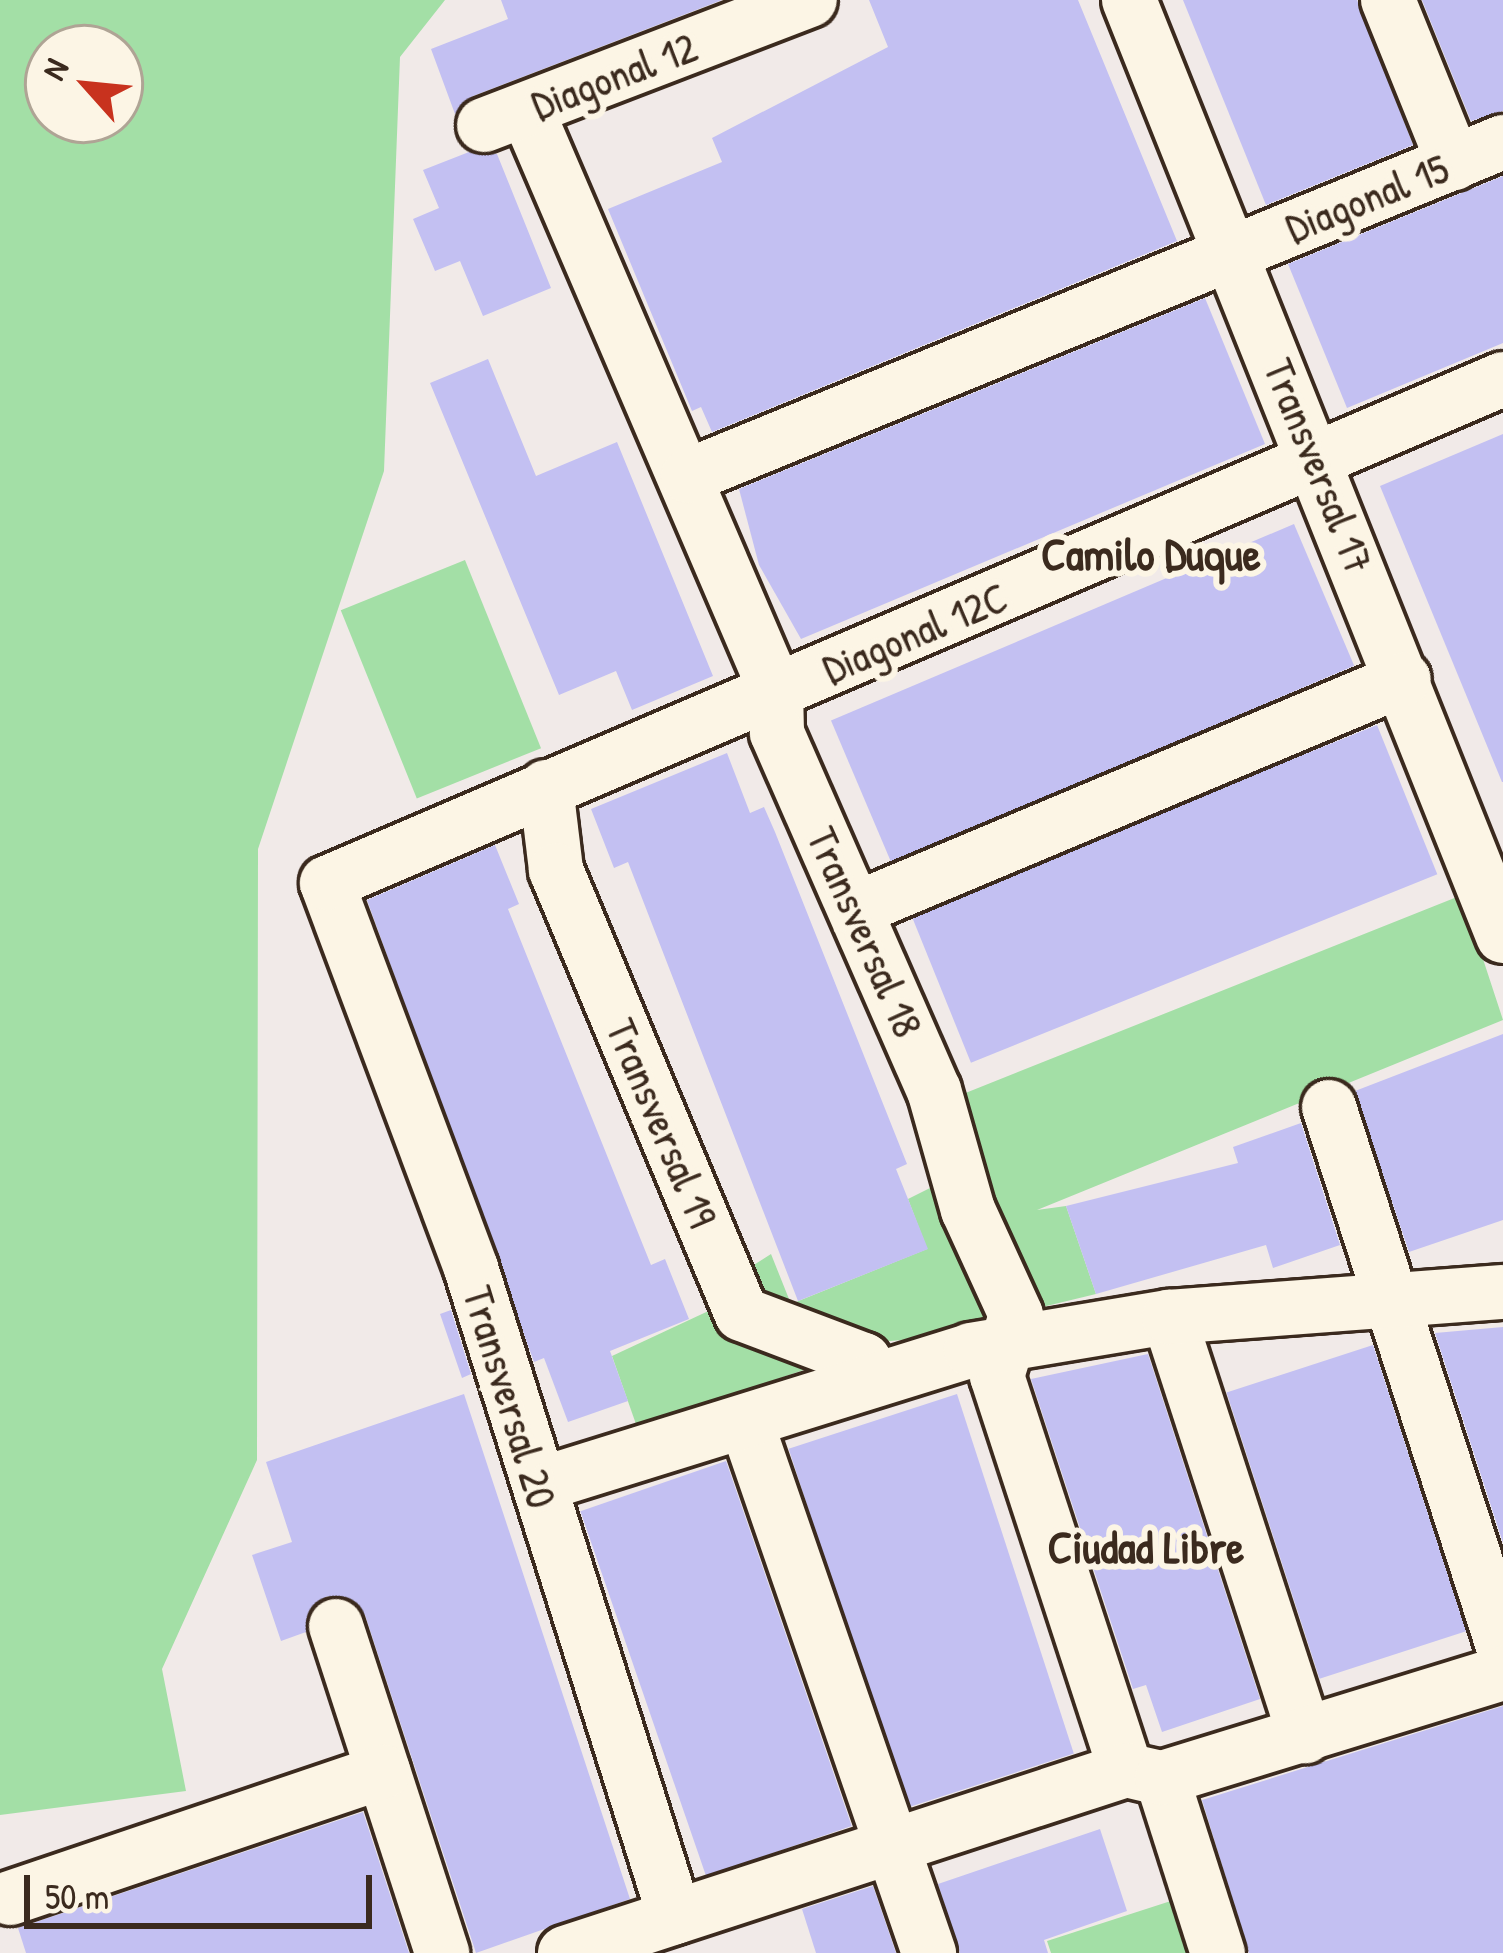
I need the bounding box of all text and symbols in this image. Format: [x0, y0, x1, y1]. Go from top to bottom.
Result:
street label: Diagonal 12 [524, 22, 704, 130]
north arrow [24, 24, 144, 144]
text: N [31, 51, 78, 87]
street label: Diagonal 15 [1278, 143, 1456, 253]
street label: Transversal 17 [1253, 351, 1385, 581]
district label: Camilo Duque [1041, 527, 1261, 581]
street label: Diagonal 12C [815, 572, 1015, 694]
street label: Transversal 18 [796, 819, 934, 1045]
street label: Transversal 19 [596, 1011, 728, 1235]
street label: Transversal 20 [452, 1280, 568, 1514]
district label: Ciudad Libre [1048, 1520, 1244, 1574]
scale bar [30, 1851, 378, 1925]
text: 50 m [45, 1871, 109, 1920]

